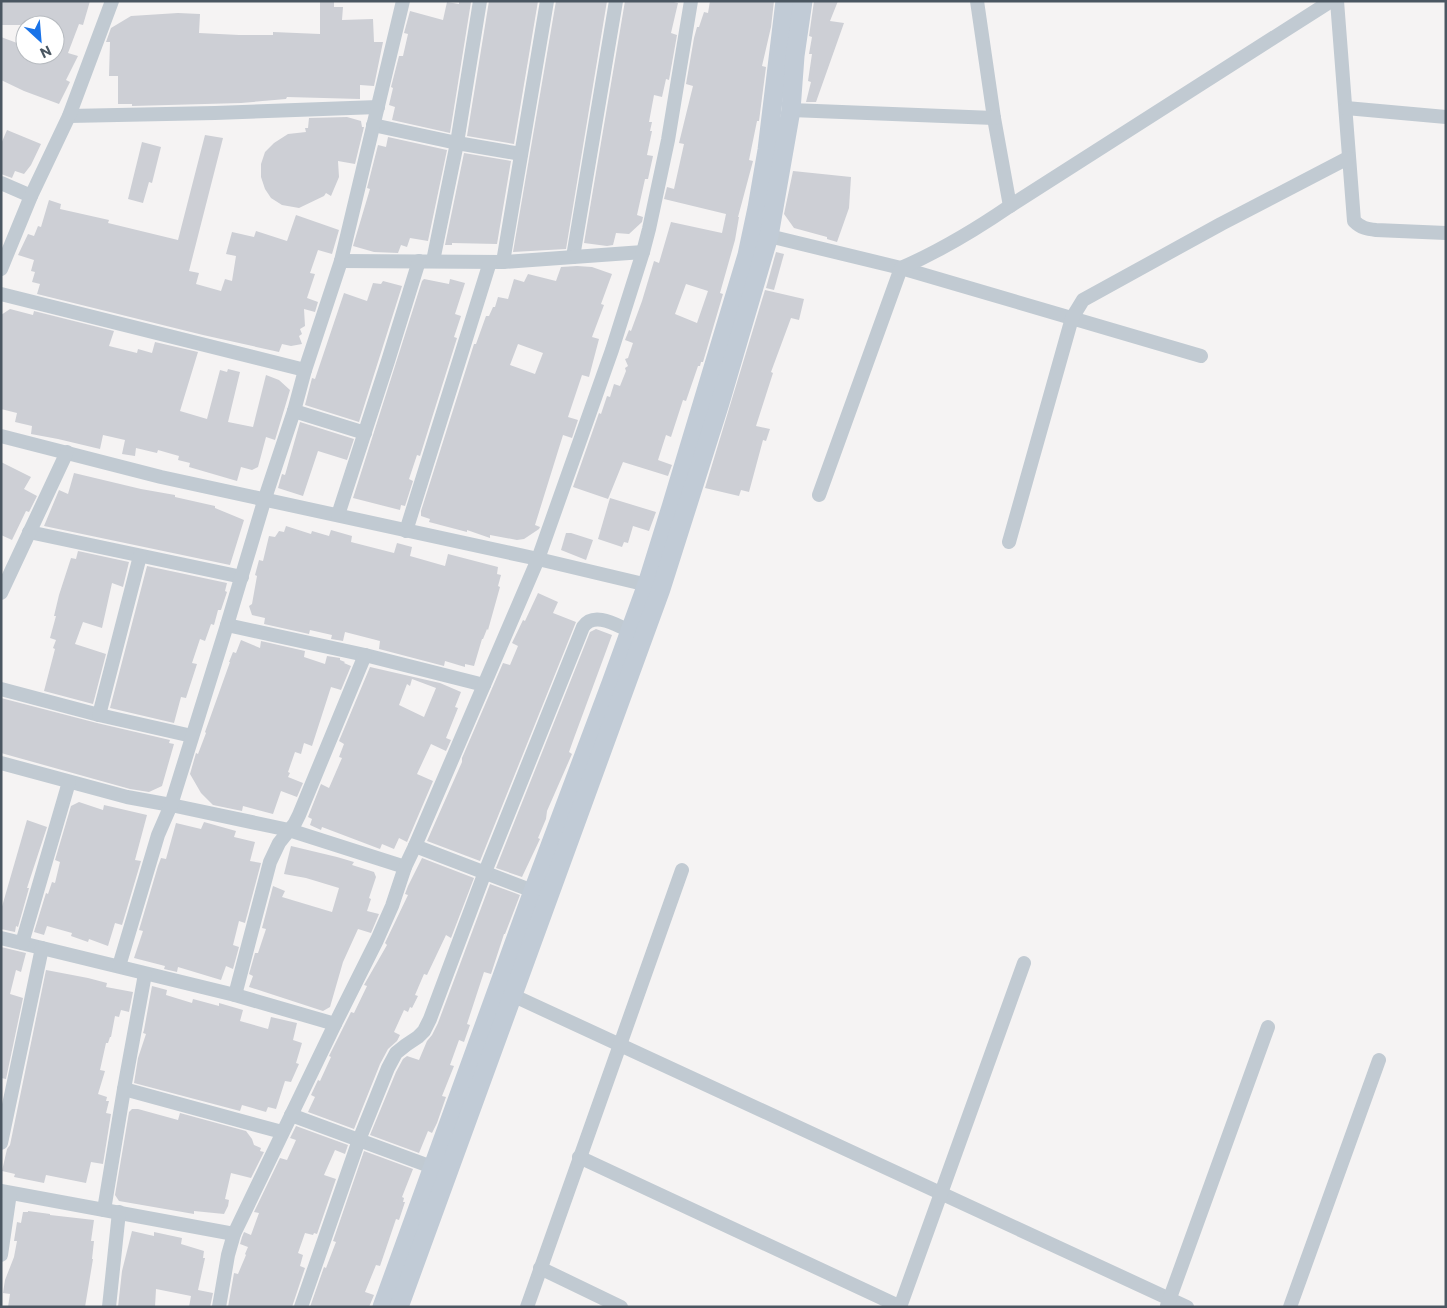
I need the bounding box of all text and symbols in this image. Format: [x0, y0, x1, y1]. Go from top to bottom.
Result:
north arrow [15, 15, 65, 65]
text: N [37, 42, 54, 62]

